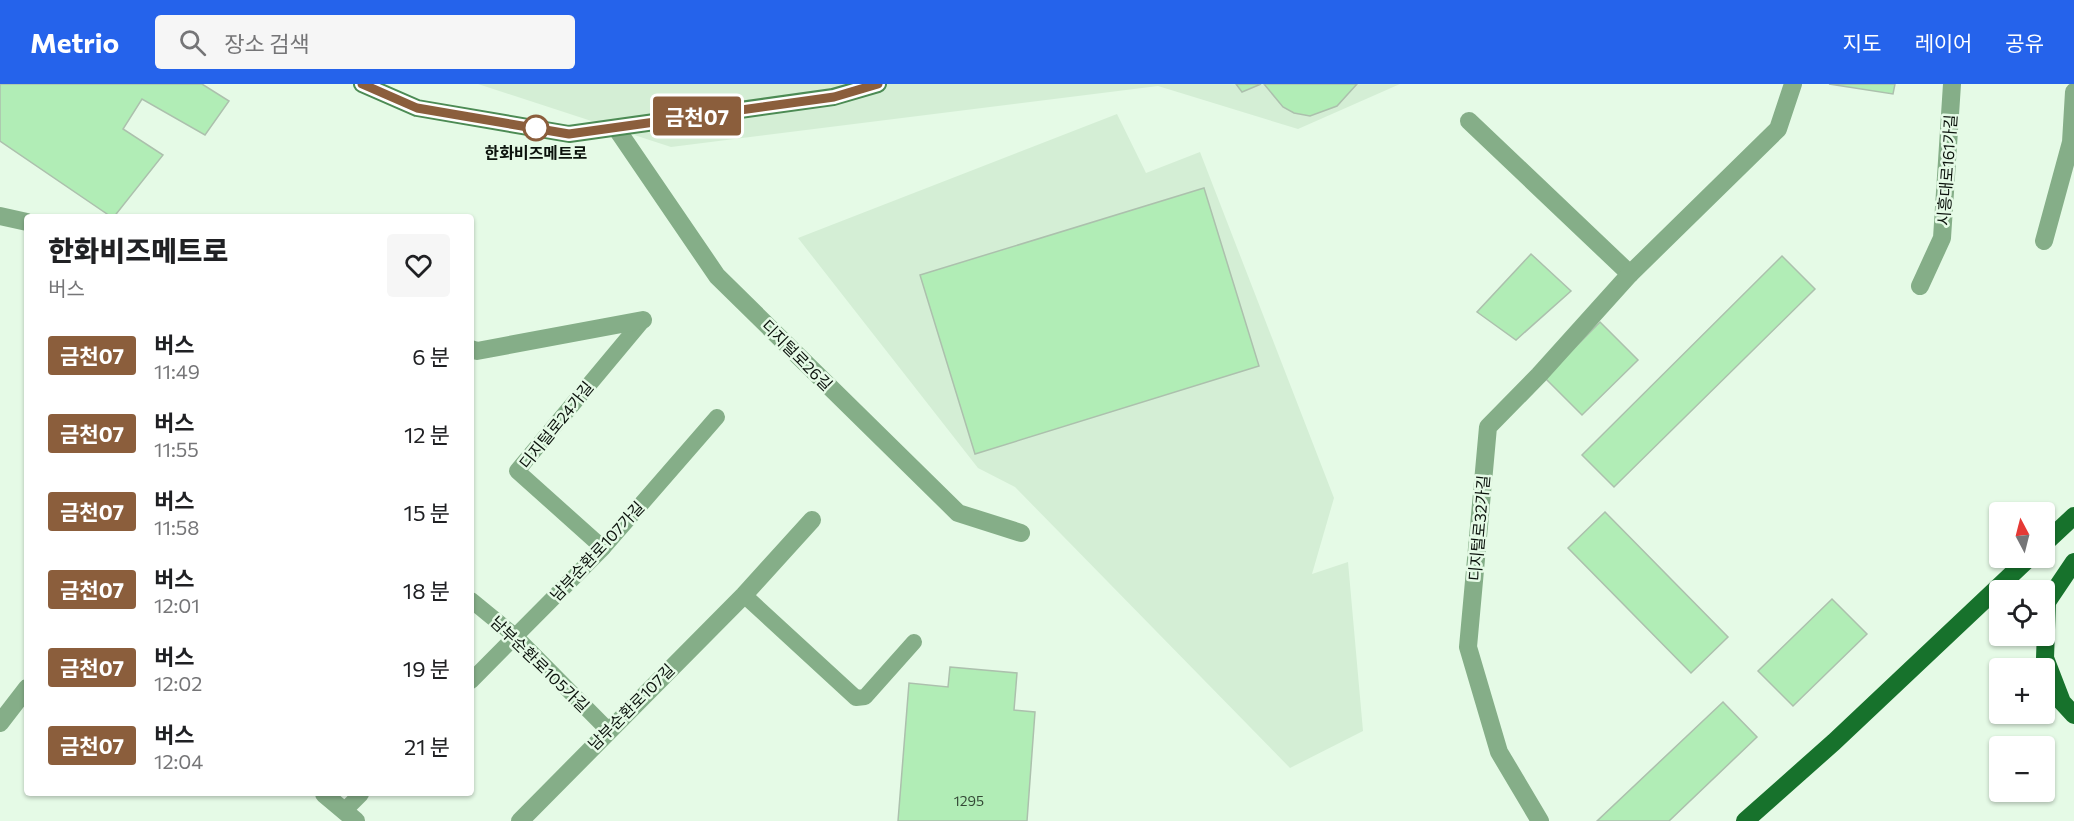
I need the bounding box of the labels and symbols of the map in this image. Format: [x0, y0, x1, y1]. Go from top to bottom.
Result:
line badge: 금천07 [655, 96, 739, 135]
street label: 시흥대로161가길 [1933, 114, 1960, 226]
marker: 한화비즈메트로 [523, 115, 549, 141]
place label: 한화비즈메트로 [484, 143, 588, 162]
street label: 디지털로26길 [758, 315, 837, 394]
street label: 디지털로24가길 [515, 377, 597, 472]
street label: 디지털로32가길 [1464, 474, 1493, 582]
street label: 남부순환로107가길 [546, 497, 647, 604]
north arrow [1989, 502, 2055, 568]
street label: 남부순환로105가길 [487, 612, 594, 715]
street label: 남부순환로107길 [584, 660, 678, 754]
house number: 1295 [954, 792, 984, 809]

